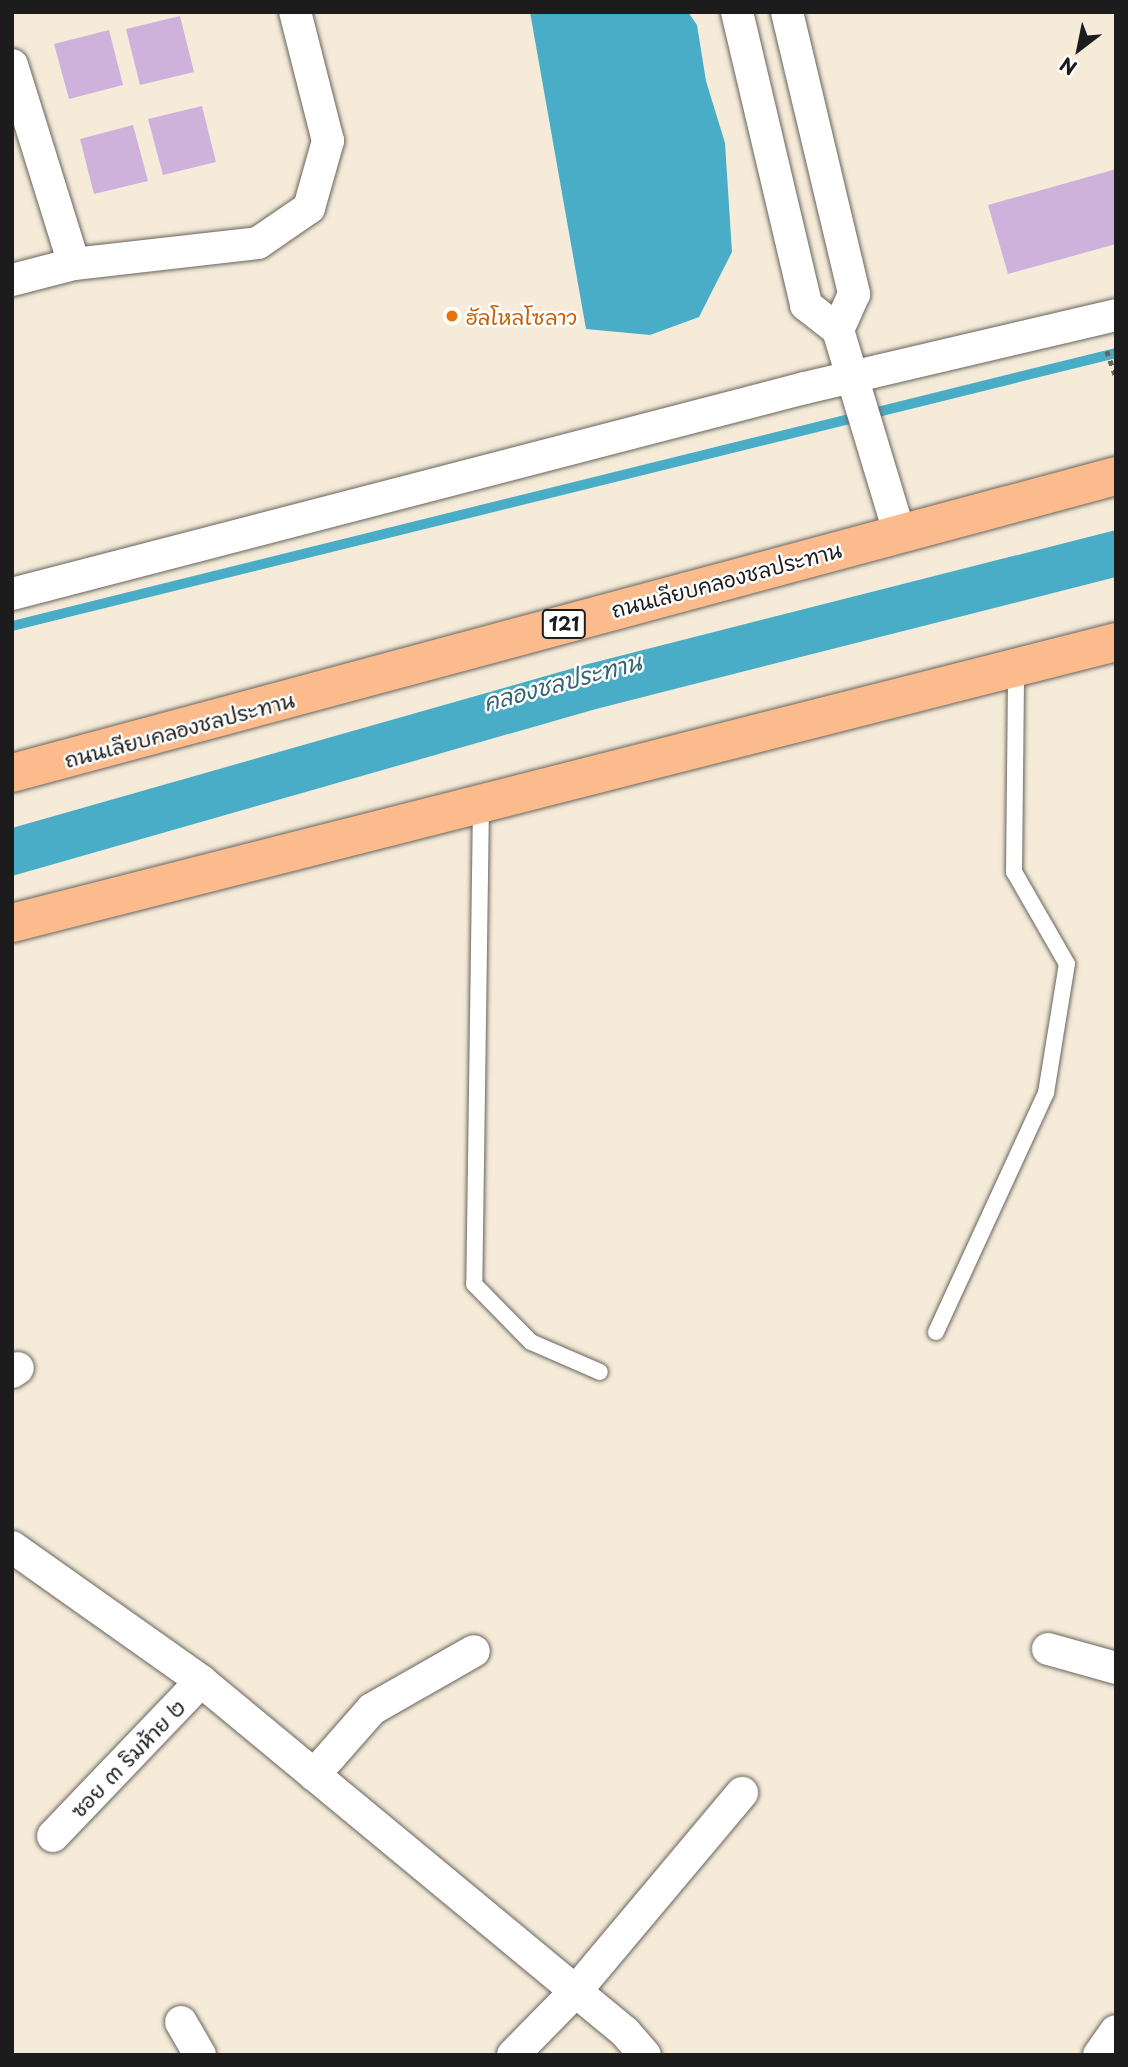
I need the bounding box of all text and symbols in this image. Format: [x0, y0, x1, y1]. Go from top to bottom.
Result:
north arrow [1044, 14, 1114, 84]
text: N [1054, 51, 1082, 83]
place label: ฮัลโหลโซลาว [466, 303, 577, 329]
marker: ฮัลโหลโซลาว [444, 308, 460, 324]
street label: ถนนเลียบคลองชลประทาน [608, 536, 844, 622]
road number: 121 [541, 608, 587, 639]
water label: คลองชลประทาน [480, 648, 644, 716]
street label: ถนนเลียบคลองชลประทาน [61, 686, 297, 772]
street label: ซอย ๓ ริมห้าย ๒ [64, 1694, 190, 1822]

